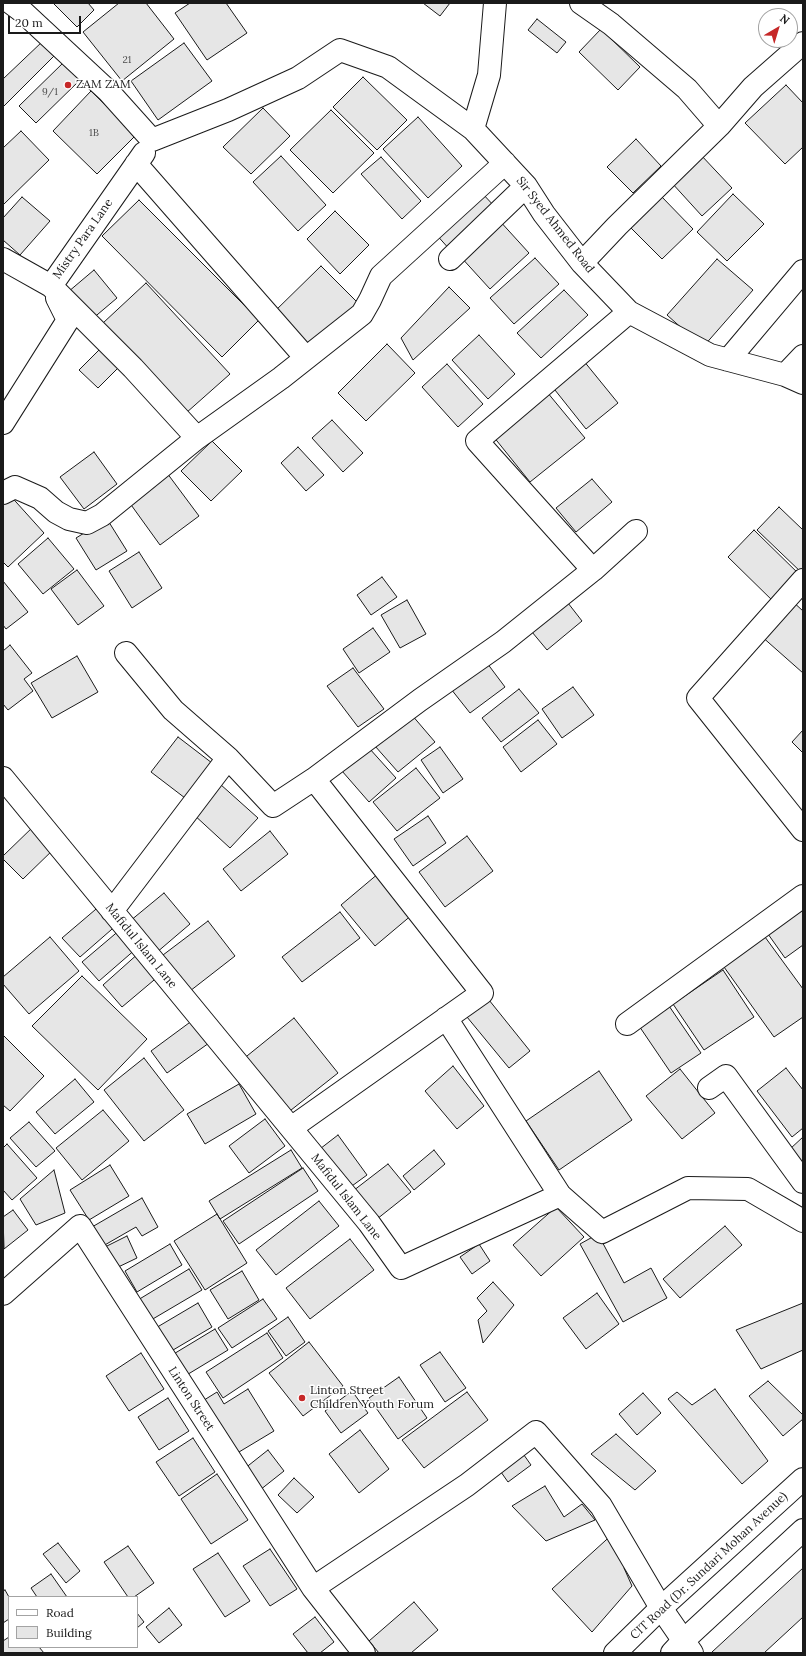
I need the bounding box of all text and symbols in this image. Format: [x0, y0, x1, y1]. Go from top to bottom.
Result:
scale bar [10, 8, 83, 34]
north arrow [758, 8, 798, 48]
text: N [777, 11, 792, 27]
text: 20 m [15, 15, 43, 30]
house number: 21 [122, 54, 132, 66]
place label: ZAM ZAM [76, 78, 131, 92]
marker: ZAM ZAM [63, 80, 73, 90]
house number: 9/1 [42, 86, 58, 98]
house number: 1B [89, 127, 99, 139]
street label: Sir Syed Ahmed Road [513, 174, 597, 276]
street label: Mistry Para Lane [50, 196, 116, 282]
street label: Mafidul Islam Lane [102, 901, 180, 991]
street label: Mafidul Islam Lane [308, 1151, 384, 1243]
street label: Linton Street [165, 1364, 217, 1434]
place label: Linton Street Children Youth Forum [310, 1384, 434, 1412]
marker: Linton Street Children Youth Forum [297, 1393, 307, 1403]
street label: CIT Road (Dr. Sundari Mohan Avenue) [627, 1489, 791, 1643]
legend [8, 1596, 138, 1648]
text: Road [46, 1605, 74, 1620]
text: Building [46, 1625, 92, 1640]

